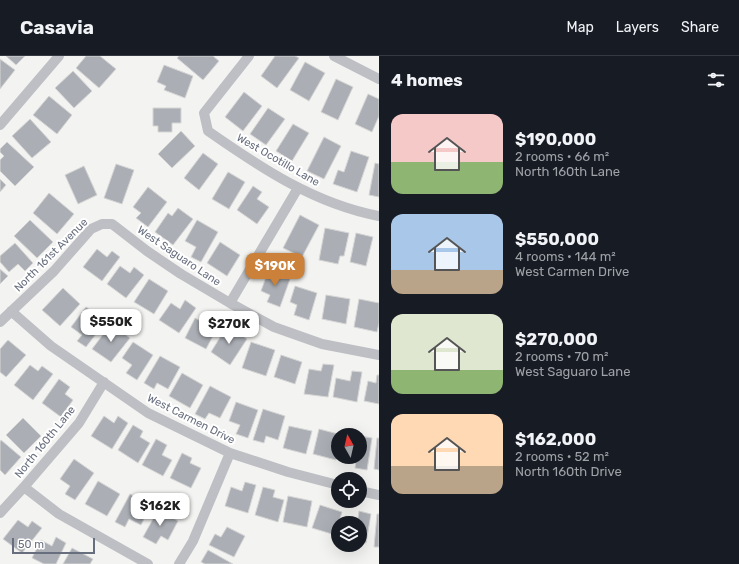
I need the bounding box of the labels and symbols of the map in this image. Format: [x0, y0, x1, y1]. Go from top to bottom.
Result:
street label: West Ocotillo Lane [234, 131, 322, 189]
street label: North 161st Avenue [12, 216, 90, 294]
street label: West Saguaro Lane [135, 223, 223, 289]
pin: $190K [247, 253, 303, 287]
pin: $550K [83, 309, 139, 343]
pin: $270K [201, 311, 257, 345]
street label: West Carmen Drive [145, 391, 237, 447]
street label: North 160th Lane [12, 403, 78, 481]
north arrow [331, 428, 367, 464]
pin: $162K [132, 493, 188, 527]
scale bar [12, 536, 95, 555]

